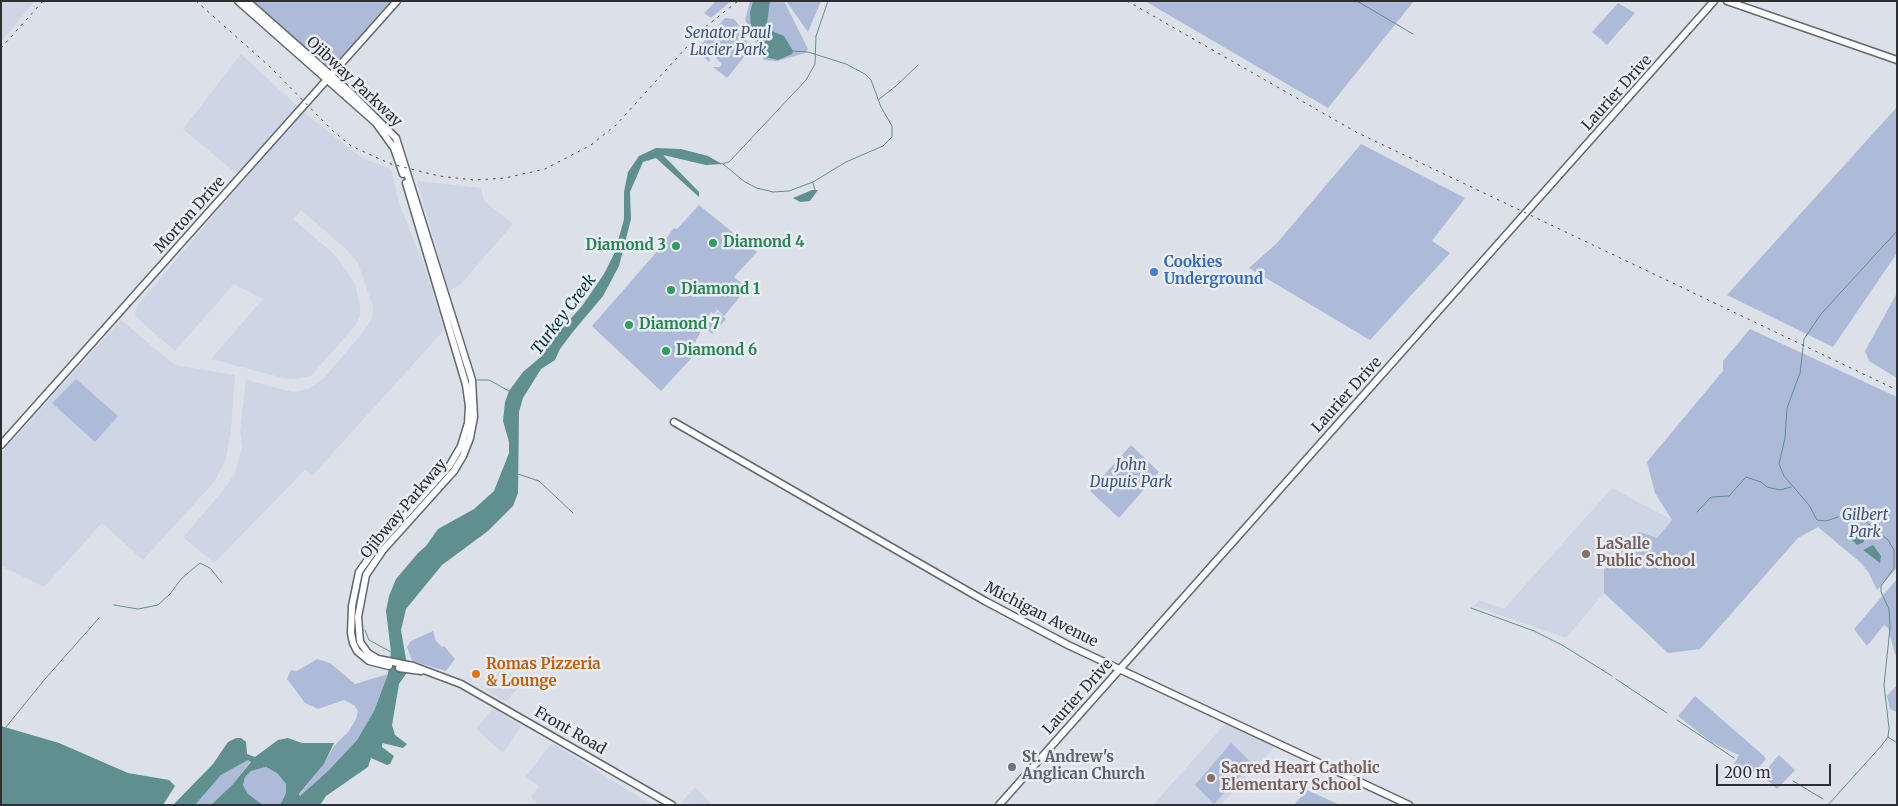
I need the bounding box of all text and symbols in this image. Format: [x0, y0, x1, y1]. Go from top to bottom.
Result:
park label: Senator Paul Lucier Park [685, 25, 771, 60]
street label: Ojibway Parkway [302, 33, 406, 131]
street label: Laurier Drive [1578, 51, 1656, 135]
street label: Morton Drive [151, 173, 229, 257]
place label: Diamond 4 [723, 234, 804, 252]
place label: Diamond 3 [586, 237, 666, 255]
marker: Diamond 4 [707, 237, 719, 249]
marker: Diamond 3 [670, 240, 682, 252]
place label: Cookies Underground [1164, 254, 1263, 289]
marker: Cookies Underground [1148, 266, 1160, 278]
water label: Turkey Creek [528, 271, 600, 359]
place label: Diamond 1 [681, 281, 760, 299]
marker: Diamond 1 [665, 284, 677, 296]
place label: Diamond 7 [639, 316, 720, 334]
marker: Diamond 7 [623, 319, 635, 331]
place label: Diamond 6 [676, 342, 757, 360]
marker: Diamond 6 [660, 345, 672, 357]
street label: Laurier Drive [1308, 353, 1386, 437]
street label: Ojibway Parkway [357, 456, 451, 562]
park label: John Dupuis Park [1090, 457, 1172, 492]
park label: Gilbert Park [1842, 507, 1888, 542]
place label: LaSalle Public School [1596, 536, 1695, 571]
marker: LaSalle Public School [1580, 548, 1592, 560]
street label: Michigan Avenue [981, 579, 1101, 651]
street label: Laurier Drive [1039, 655, 1117, 739]
place label: Romas Pizzeria & Lounge [486, 656, 601, 691]
marker: Romas Pizzeria & Lounge [470, 668, 482, 680]
street label: Front Road [531, 703, 609, 759]
place label: St. Andrew's Anglican Church [1022, 749, 1145, 784]
scale bar [1718, 754, 1833, 786]
place label: Sacred Heart Catholic Elementary School [1221, 760, 1380, 795]
marker: St. Andrew's Anglican Church [1006, 761, 1018, 773]
text: 200 m [1724, 763, 1771, 782]
marker: Sacred Heart Catholic Elementary School [1205, 772, 1217, 784]

